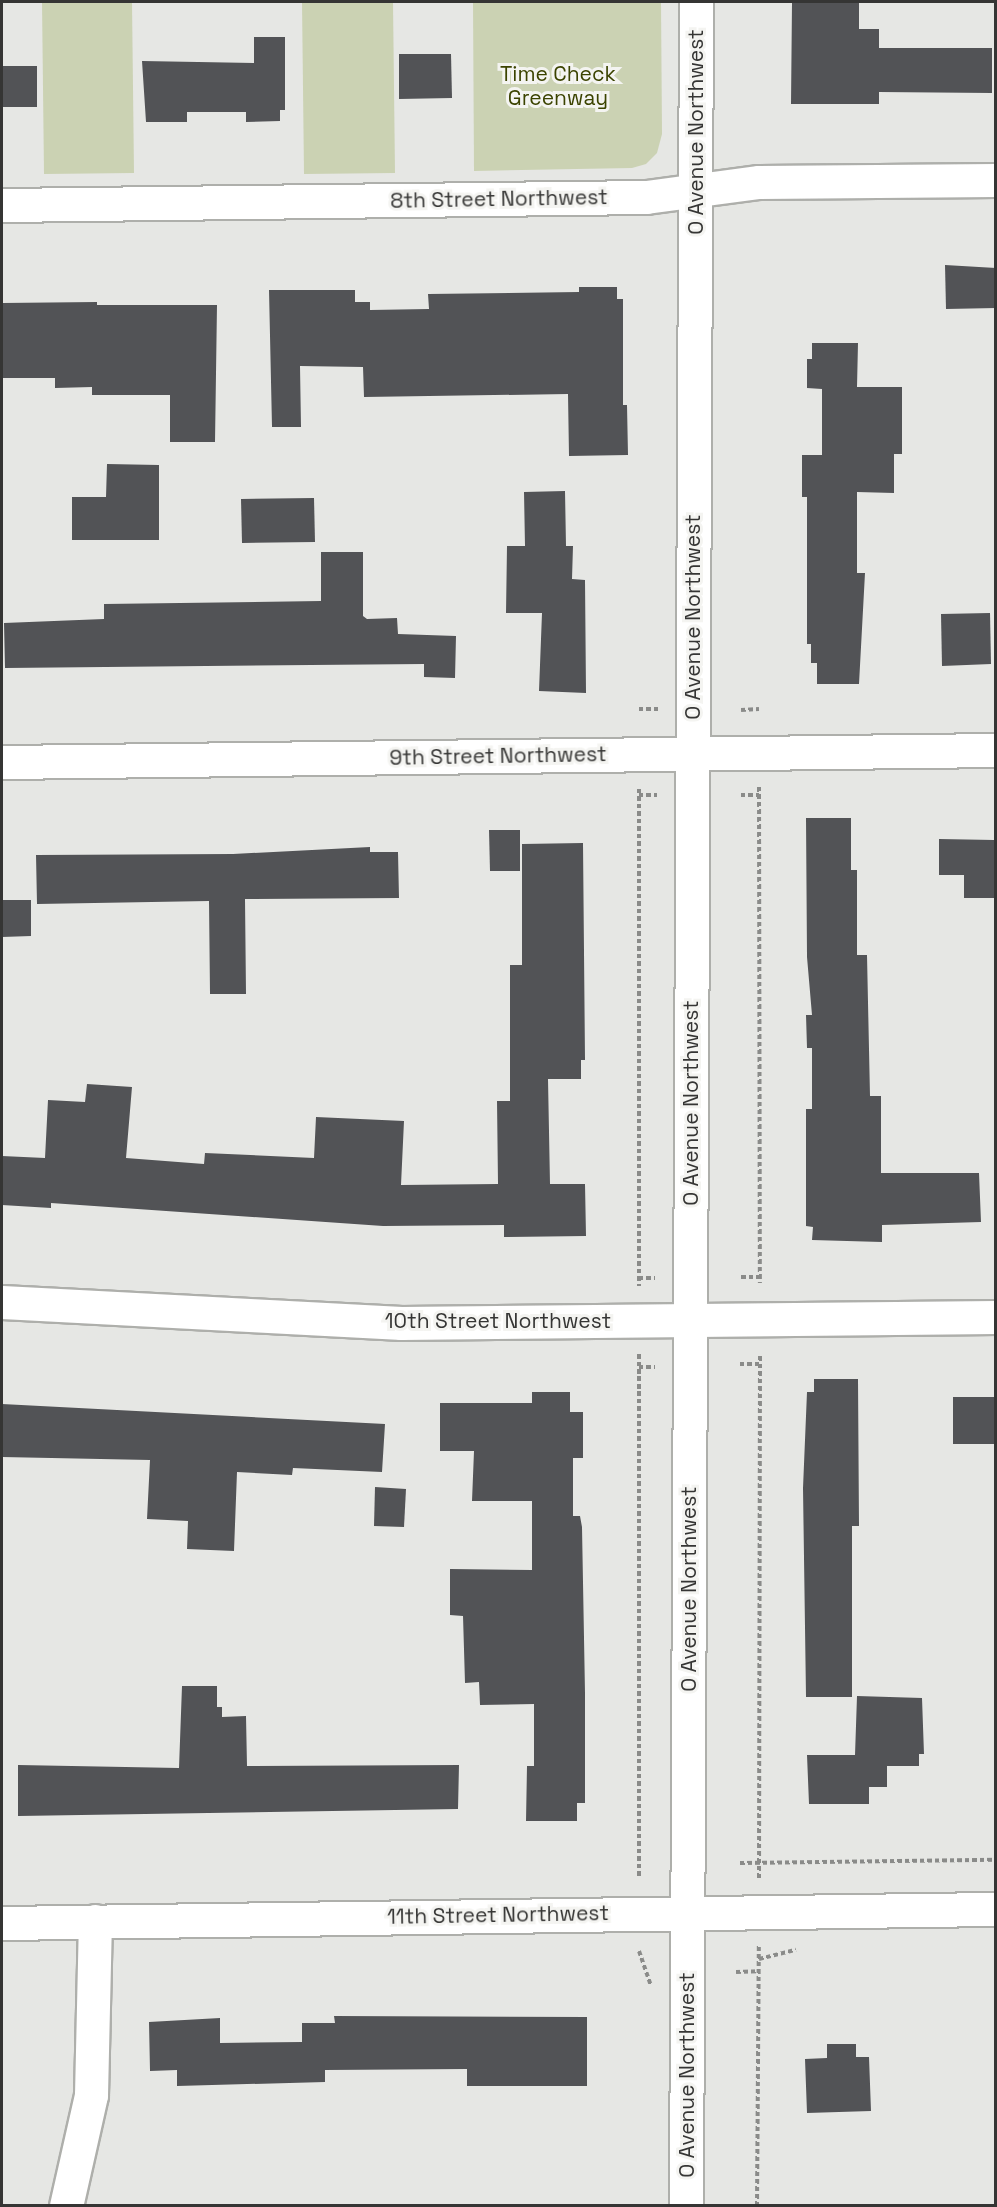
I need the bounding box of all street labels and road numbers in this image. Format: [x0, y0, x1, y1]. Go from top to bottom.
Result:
street label: O Avenue Northwest [683, 29, 709, 235]
street label: 8th Street Northwest [390, 185, 608, 213]
street label: O Avenue Northwest [680, 514, 706, 720]
street label: 9th Street Northwest [389, 742, 607, 770]
street label: O Avenue Northwest [678, 1000, 704, 1206]
street label: 10th Street Northwest [385, 1308, 611, 1334]
street label: O Avenue Northwest [676, 1486, 702, 1692]
street label: 11th Street Northwest [387, 1900, 609, 1930]
street label: O Avenue Northwest [674, 1972, 700, 2178]

